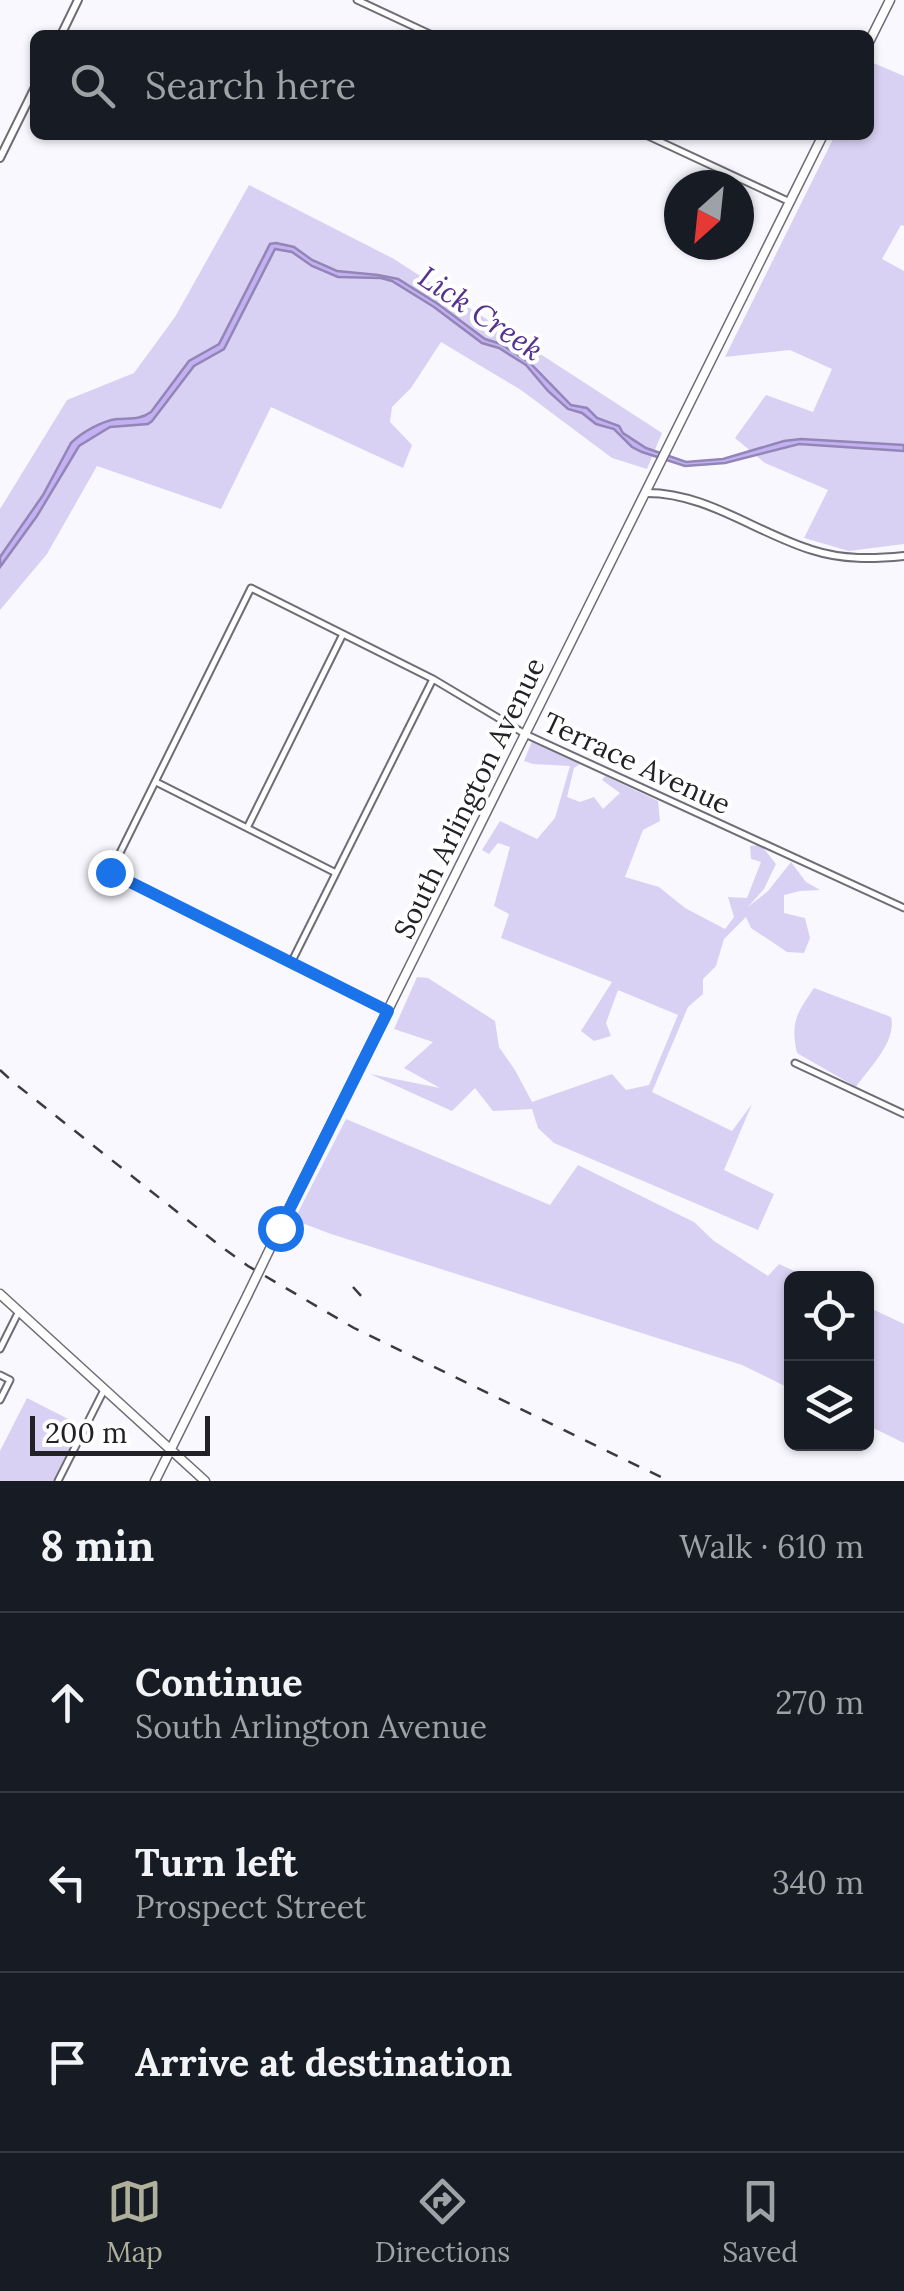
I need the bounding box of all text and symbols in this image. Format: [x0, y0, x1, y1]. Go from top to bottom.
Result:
search box [30, 30, 874, 140]
icon: search [65, 58, 120, 113]
text: Search here [145, 61, 356, 109]
north arrow [664, 170, 754, 260]
water label: Lick Creek [411, 257, 551, 369]
street label: South Arlington Avenue [385, 652, 553, 944]
street label: Terrace Avenue [538, 704, 736, 822]
route end [88, 850, 134, 896]
route start [258, 1206, 304, 1252]
map controls [784, 1271, 874, 1451]
button: locate [784, 1271, 874, 1361]
button: layers [784, 1361, 874, 1451]
scale bar [30, 1411, 210, 1456]
text: 200 m [45, 1415, 127, 1451]
text: 8 min [40, 1519, 154, 1573]
text: Walk · 610 m [679, 1526, 864, 1567]
text: Continue [135, 1658, 303, 1706]
icon: ahead [40, 1675, 95, 1730]
text: 270 m [775, 1682, 864, 1723]
text: South Arlington Avenue [135, 1706, 487, 1747]
text: Turn left [135, 1838, 298, 1886]
icon: left [40, 1855, 95, 1910]
text: 340 m [772, 1862, 864, 1903]
text: Prospect Street [135, 1886, 366, 1927]
icon: arrive [40, 2035, 95, 2090]
text: Arrive at destination [135, 2038, 512, 2086]
tab: Map [106, 2174, 163, 2270]
tab: Directions [375, 2174, 510, 2270]
tab: Saved [722, 2174, 798, 2270]

